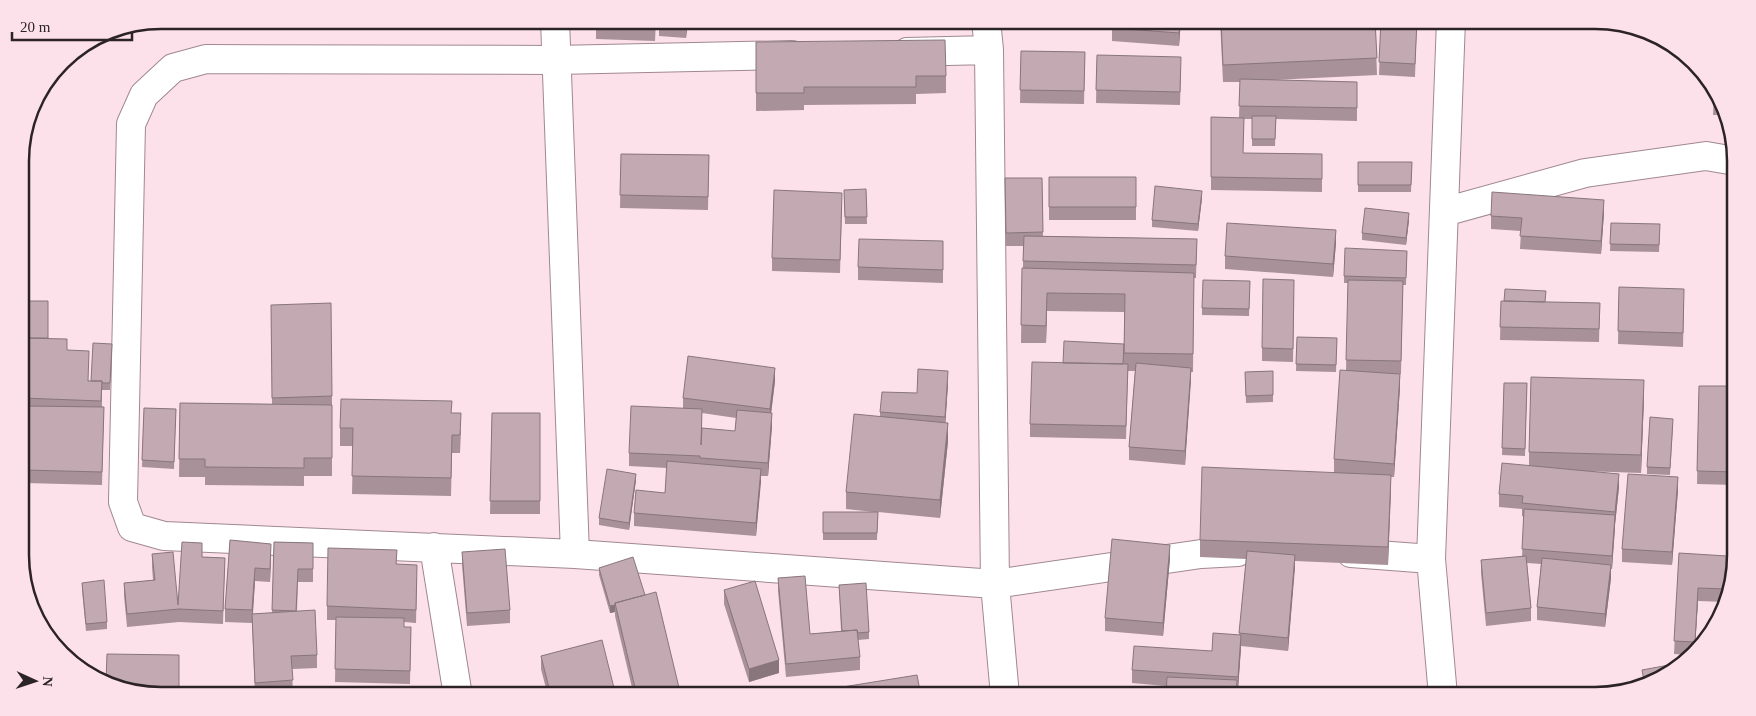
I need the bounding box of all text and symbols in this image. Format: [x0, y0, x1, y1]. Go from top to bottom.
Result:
scale bar [12, 10, 132, 42]
text: 20 m [20, 19, 51, 35]
north arrow [10, 656, 60, 706]
text: N [40, 676, 55, 687]

